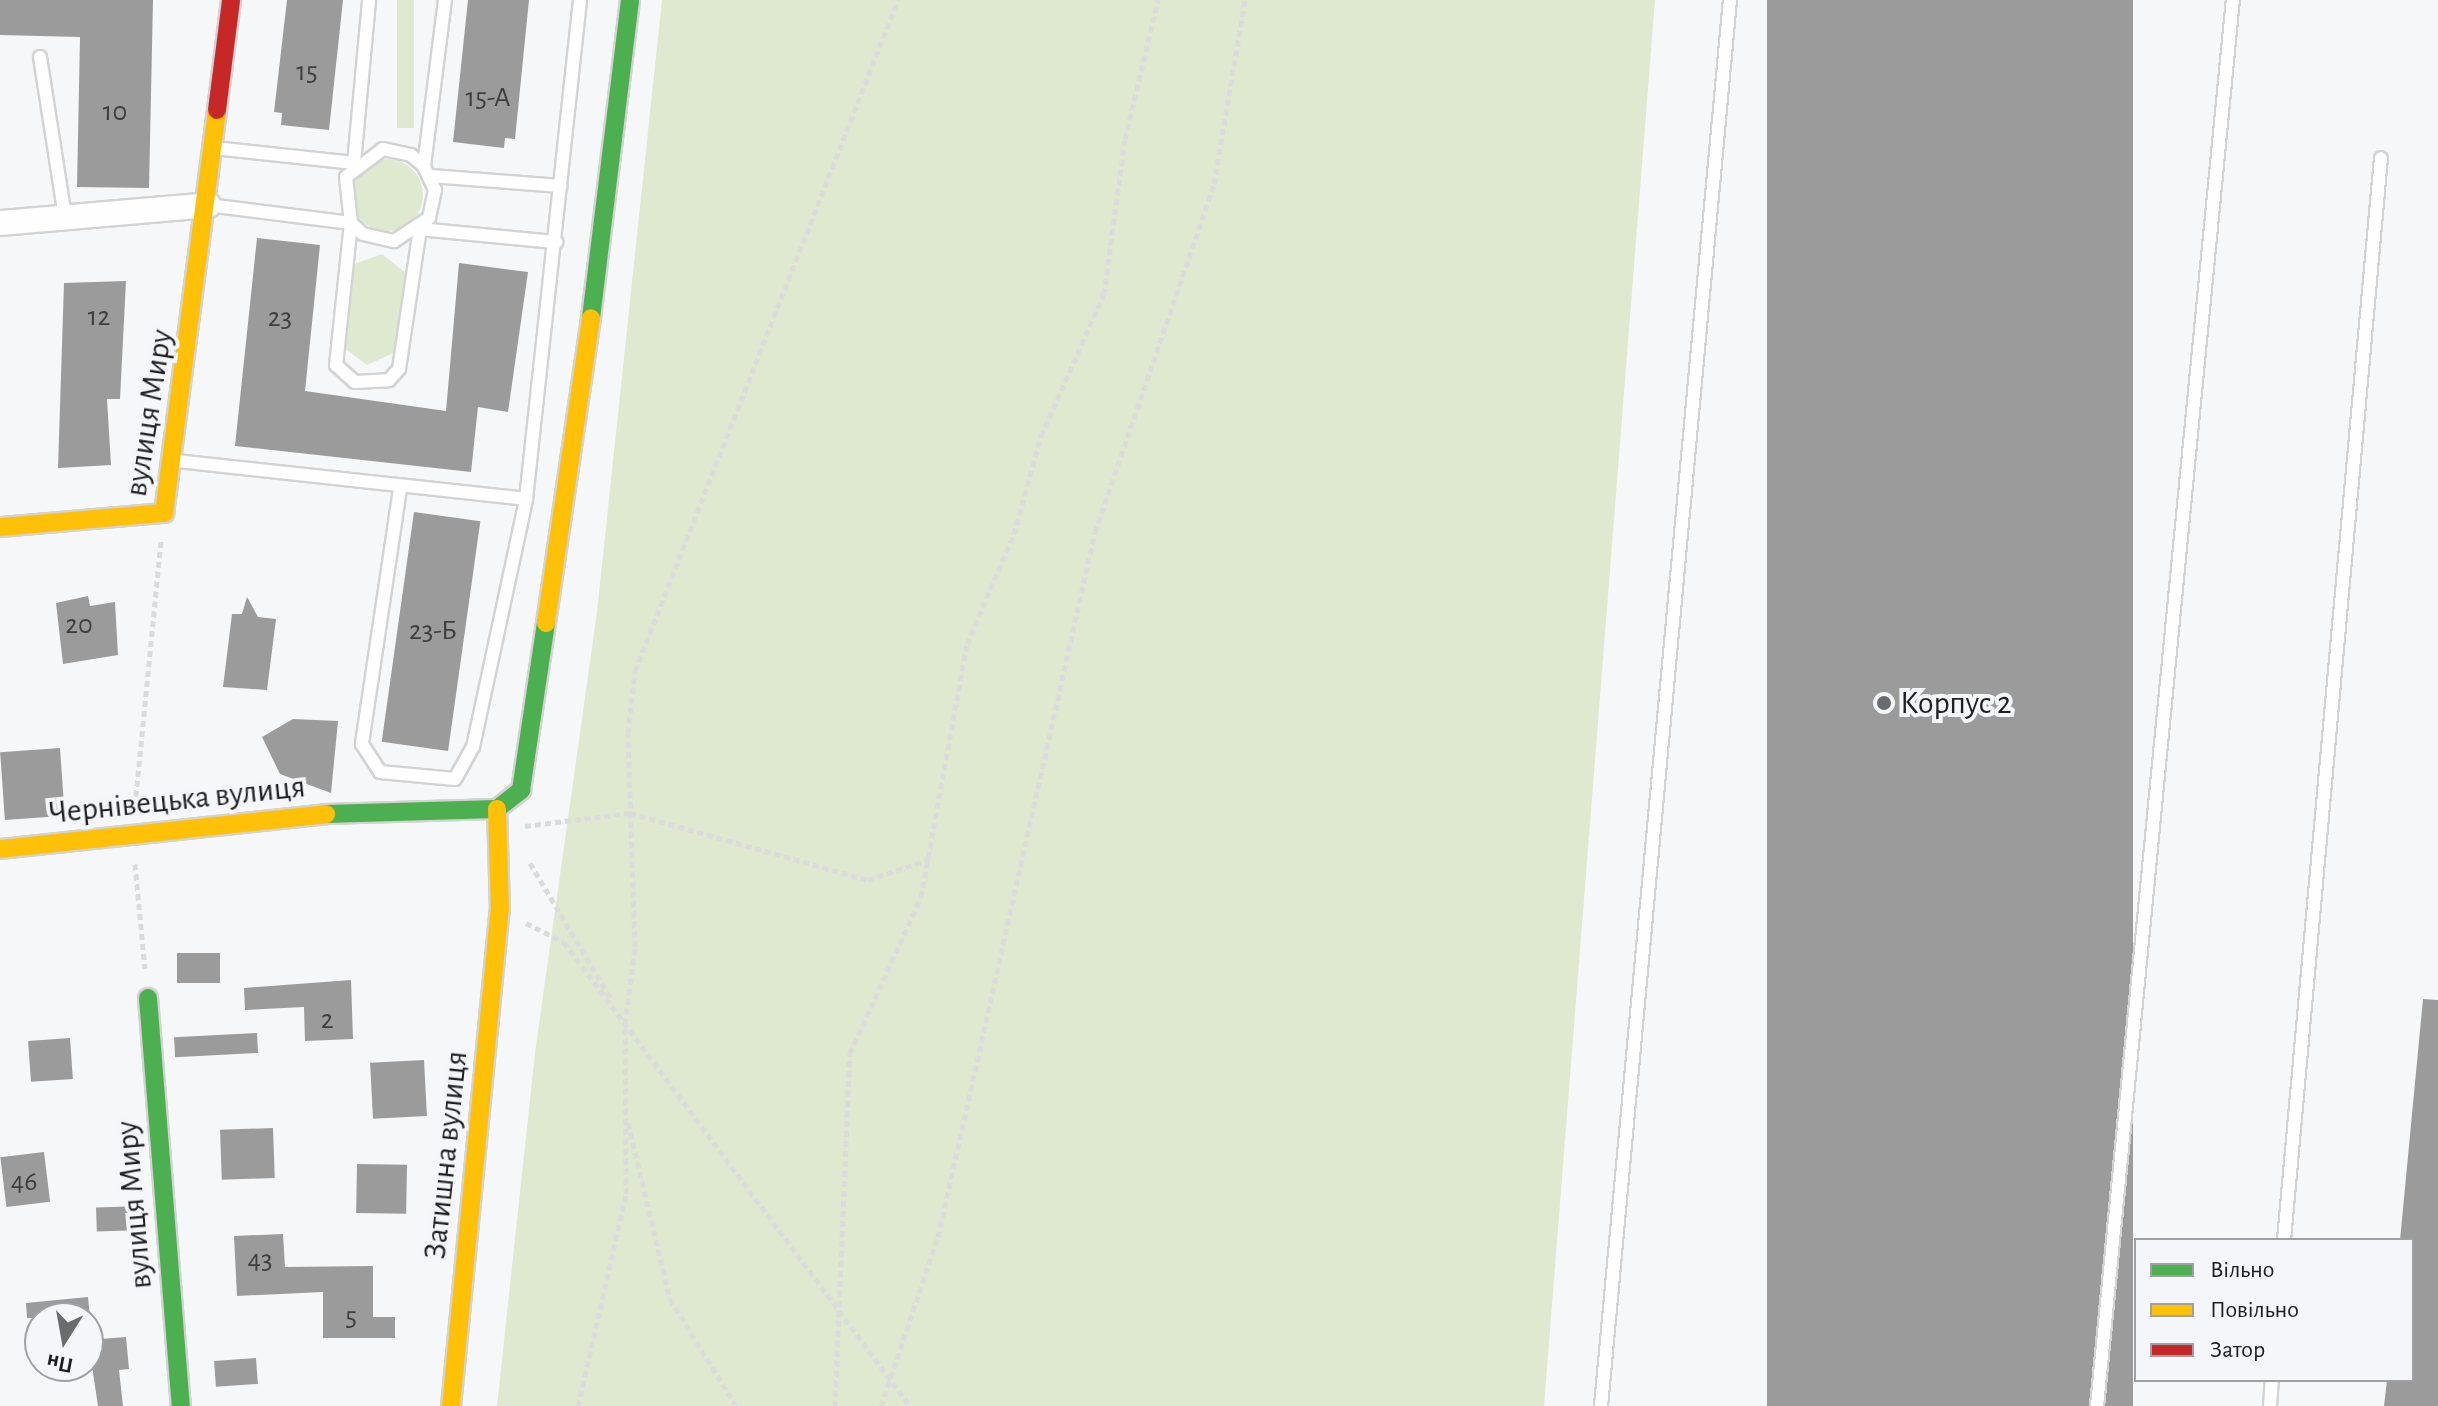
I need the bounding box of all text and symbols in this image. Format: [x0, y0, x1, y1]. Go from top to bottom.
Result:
house number: 15 [296, 55, 318, 89]
house number: 15-А [466, 81, 510, 115]
house number: 10 [103, 95, 127, 129]
house number: 12 [88, 300, 110, 334]
house number: 23 [268, 301, 292, 335]
street label: вулиця Миру [117, 327, 181, 499]
house number: 20 [65, 608, 93, 642]
house number: 23-Б [409, 614, 457, 648]
place label: Корпус 2 [1900, 684, 2012, 722]
marker: Корпус 2 [1875, 694, 1893, 712]
street label: Чернівецька вулиця [47, 767, 307, 833]
house number: 2 [321, 1003, 333, 1037]
street label: Затишна вулиця [416, 1049, 476, 1261]
street label: вулиця Миру [108, 1119, 160, 1291]
house number: 46 [11, 1165, 37, 1199]
legend [2134, 1238, 2414, 1382]
house number: 43 [247, 1243, 273, 1277]
text: Вільно [2210, 1258, 2275, 1282]
text: Повільно [2210, 1298, 2299, 1322]
house number: 5 [345, 1300, 357, 1334]
north arrow [24, 1302, 104, 1382]
text: Затор [2210, 1338, 2265, 1362]
text: Пн [45, 1350, 75, 1377]

